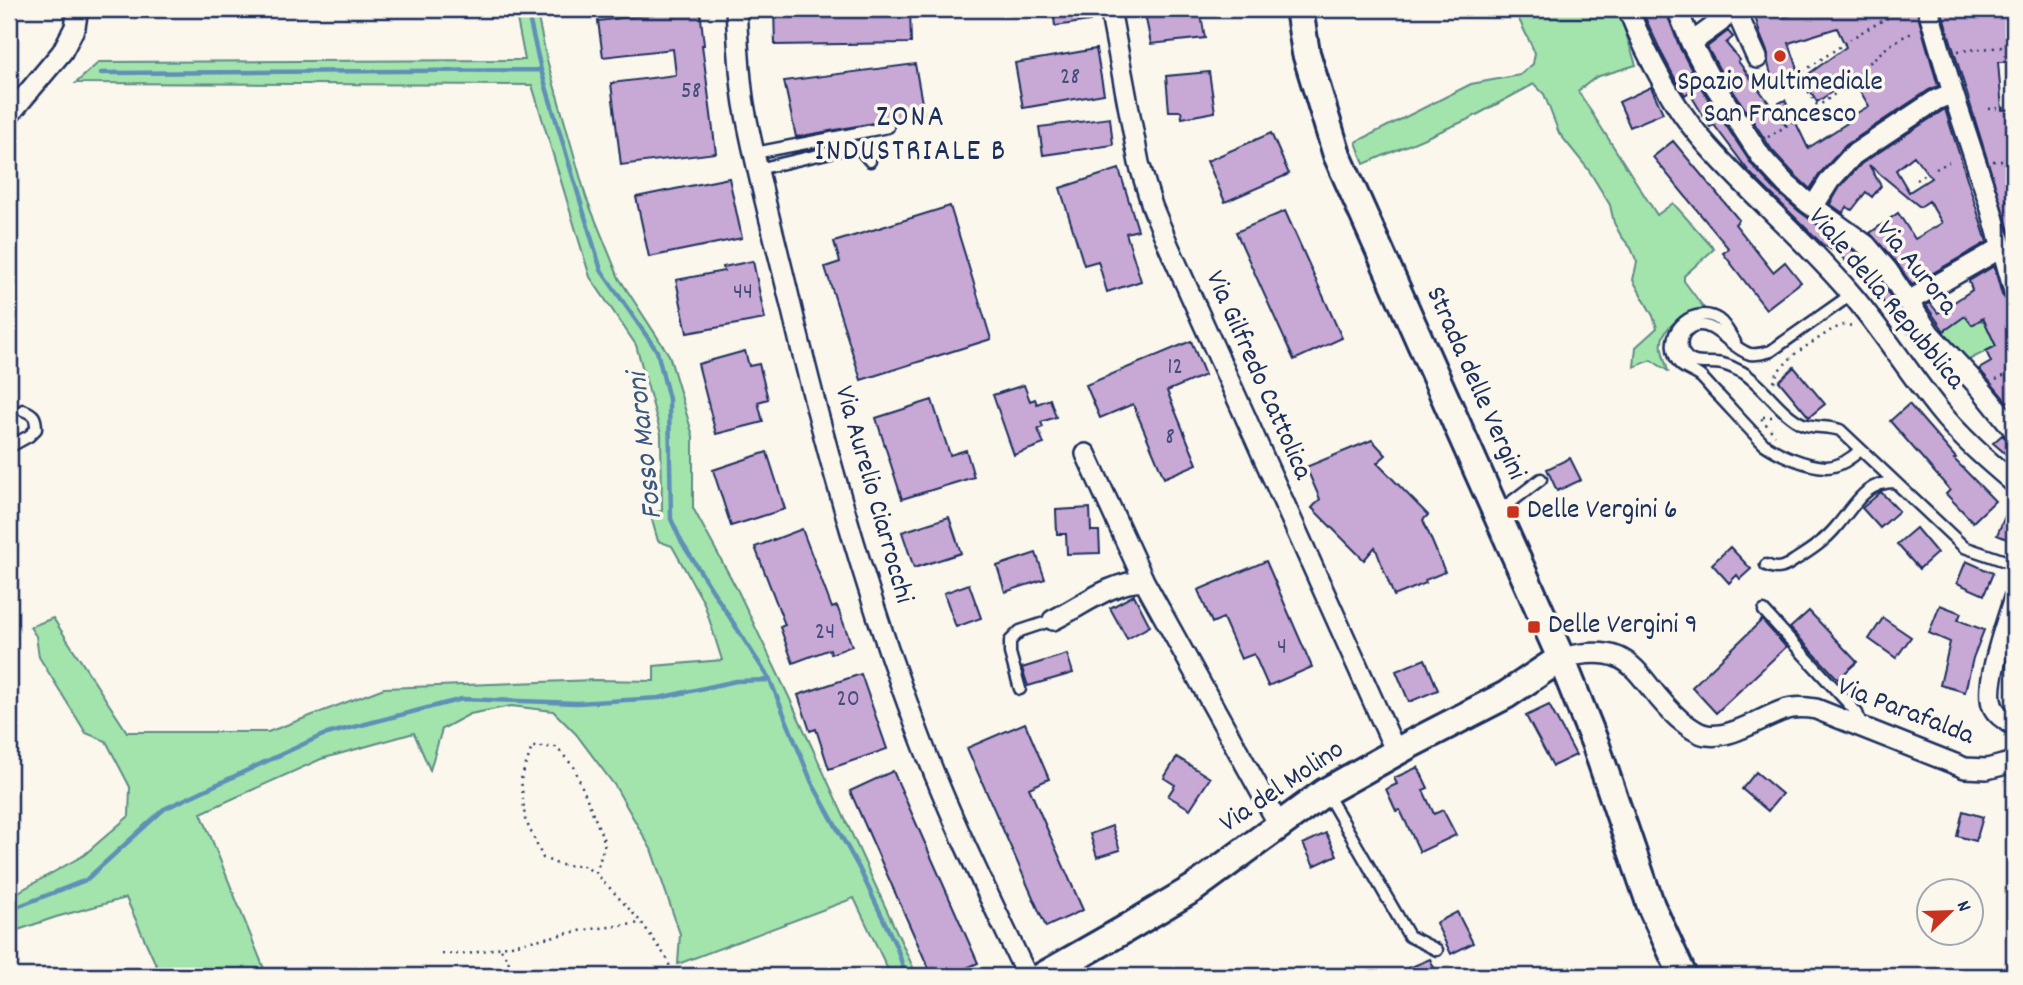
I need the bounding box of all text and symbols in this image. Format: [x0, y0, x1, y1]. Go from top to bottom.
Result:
marker: Spazio Multimediale San Francesco [1772, 48, 1788, 64]
house number: 28 [1060, 61, 1080, 95]
place label: Spazio Multimediale San Francesco [1677, 64, 1883, 136]
house number: 58 [681, 75, 701, 109]
district label: ZONA INDUSTRIALE B [815, 98, 1007, 175]
street label: Viale della Repubblica [1797, 200, 1974, 400]
street label: Via Aurora [1864, 213, 1966, 326]
street label: Via Gilfredo Cattolica [1193, 265, 1321, 488]
house number: 44 [733, 276, 753, 310]
street label: Strada delle Vergini [1413, 281, 1535, 487]
house number: 12 [1167, 351, 1183, 385]
water label: Fosso Maroni [617, 366, 676, 522]
street label: Via Aurelio Ciarrocchi [822, 382, 922, 608]
house number: 8 [1165, 421, 1175, 455]
place label: Delle Vergini 6 [1527, 492, 1678, 532]
marker: Delle Vergini 6 [1505, 504, 1521, 520]
place label: Delle Vergini 9 [1548, 607, 1698, 647]
house number: 24 [815, 616, 835, 650]
marker: Delle Vergini 9 [1526, 619, 1542, 635]
house number: 4 [1277, 631, 1287, 665]
street label: Via Parafalda [1831, 669, 1980, 758]
house number: 20 [836, 683, 860, 717]
street label: Via del Molino [1213, 732, 1353, 844]
north arrow [1914, 876, 1984, 946]
text: N [1948, 897, 1977, 916]

